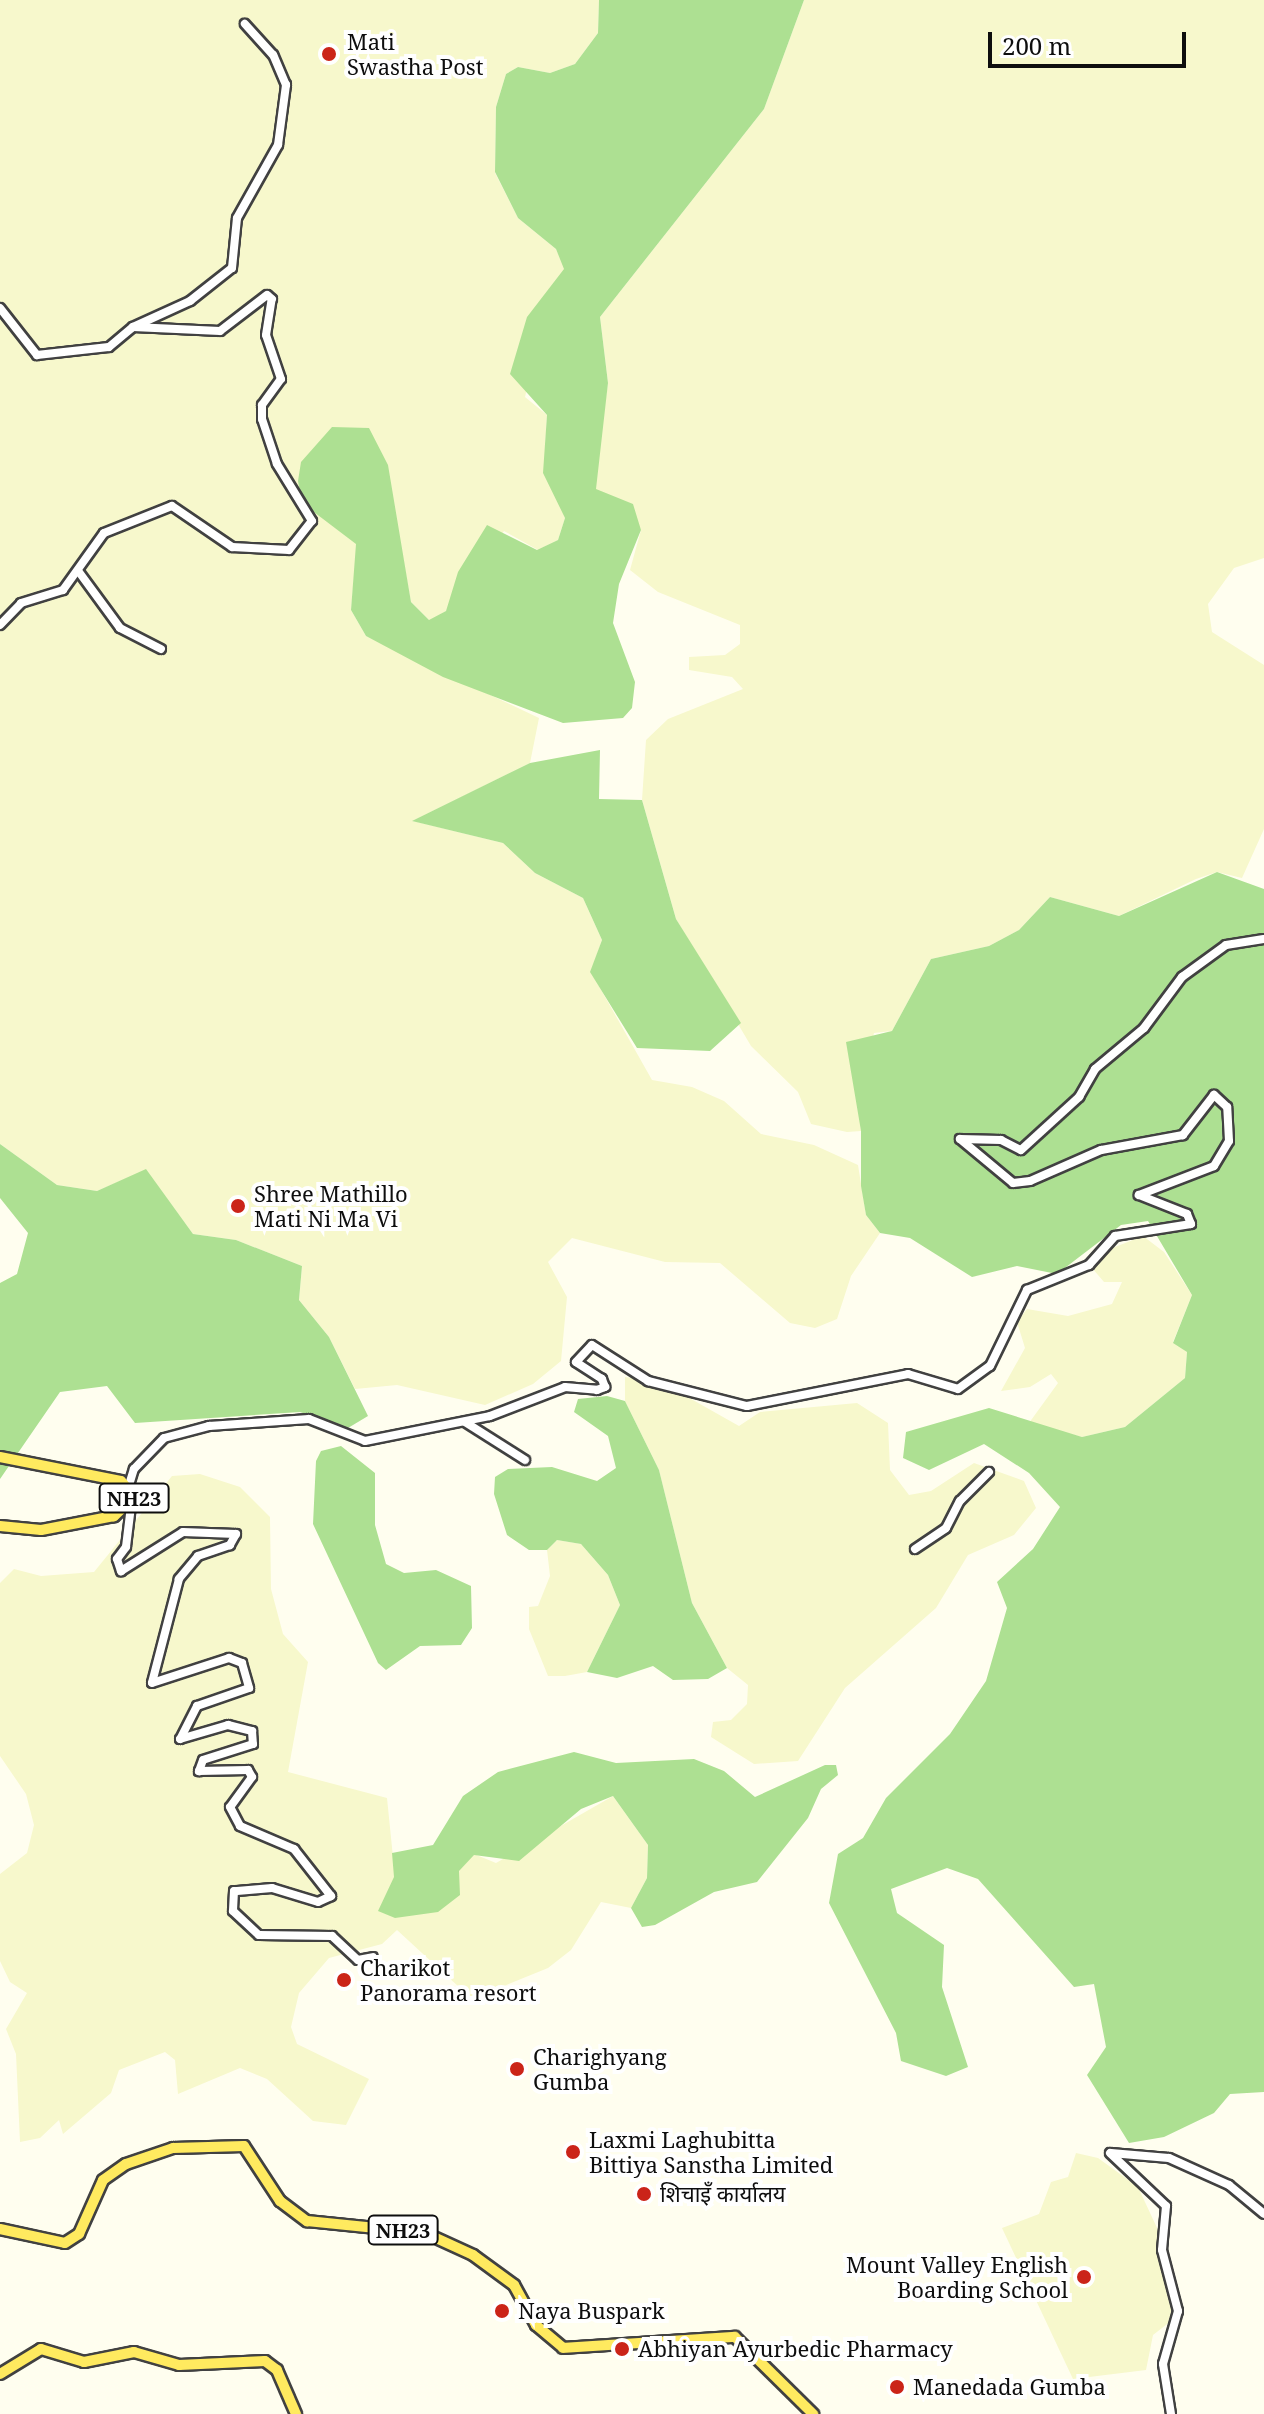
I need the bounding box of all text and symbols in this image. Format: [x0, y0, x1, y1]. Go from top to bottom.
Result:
scale bar [992, 16, 1190, 66]
place label: Mati Swastha Post [347, 28, 483, 80]
text: 200 m [1002, 29, 1071, 62]
marker: Mati Swastha Post [318, 43, 340, 65]
place label: Shree Mathillo Mati Ni Ma Vi [254, 1180, 408, 1232]
marker: Shree Mathillo Mati Ni Ma Vi [229, 1197, 247, 1215]
road number: NH23 [98, 1482, 170, 1514]
place label: Charikot Panorama resort [360, 1954, 537, 2006]
marker: Charikot Panorama resort [335, 1971, 353, 1989]
place label: Charighyang Gumba [533, 2043, 666, 2094]
marker: Charighyang Gumba [508, 2060, 526, 2078]
place label: Laxmi Laghubitta Bittiya Sanstha Limited [589, 2126, 833, 2178]
marker: Laxmi Laghubitta Bittiya Sanstha Limited [564, 2143, 582, 2161]
place label: शिचाइँ कार्यालय [660, 2181, 786, 2207]
marker: शिचाइँ कार्यालय [635, 2185, 653, 2203]
road number: NH23 [367, 2214, 439, 2246]
place label: Mount Valley English Boarding School [846, 2251, 1068, 2302]
marker: Mount Valley English Boarding School [1075, 2268, 1093, 2286]
place label: Naya Buspark [518, 2298, 665, 2324]
marker: Naya Buspark [493, 2302, 511, 2320]
place label: Abhiyan Ayurbedic Pharmacy [638, 2336, 953, 2362]
marker: Abhiyan Ayurbedic Pharmacy [613, 2340, 631, 2358]
place label: Manedada Gumba [913, 2374, 1106, 2400]
marker: Manedada Gumba [888, 2378, 906, 2396]

